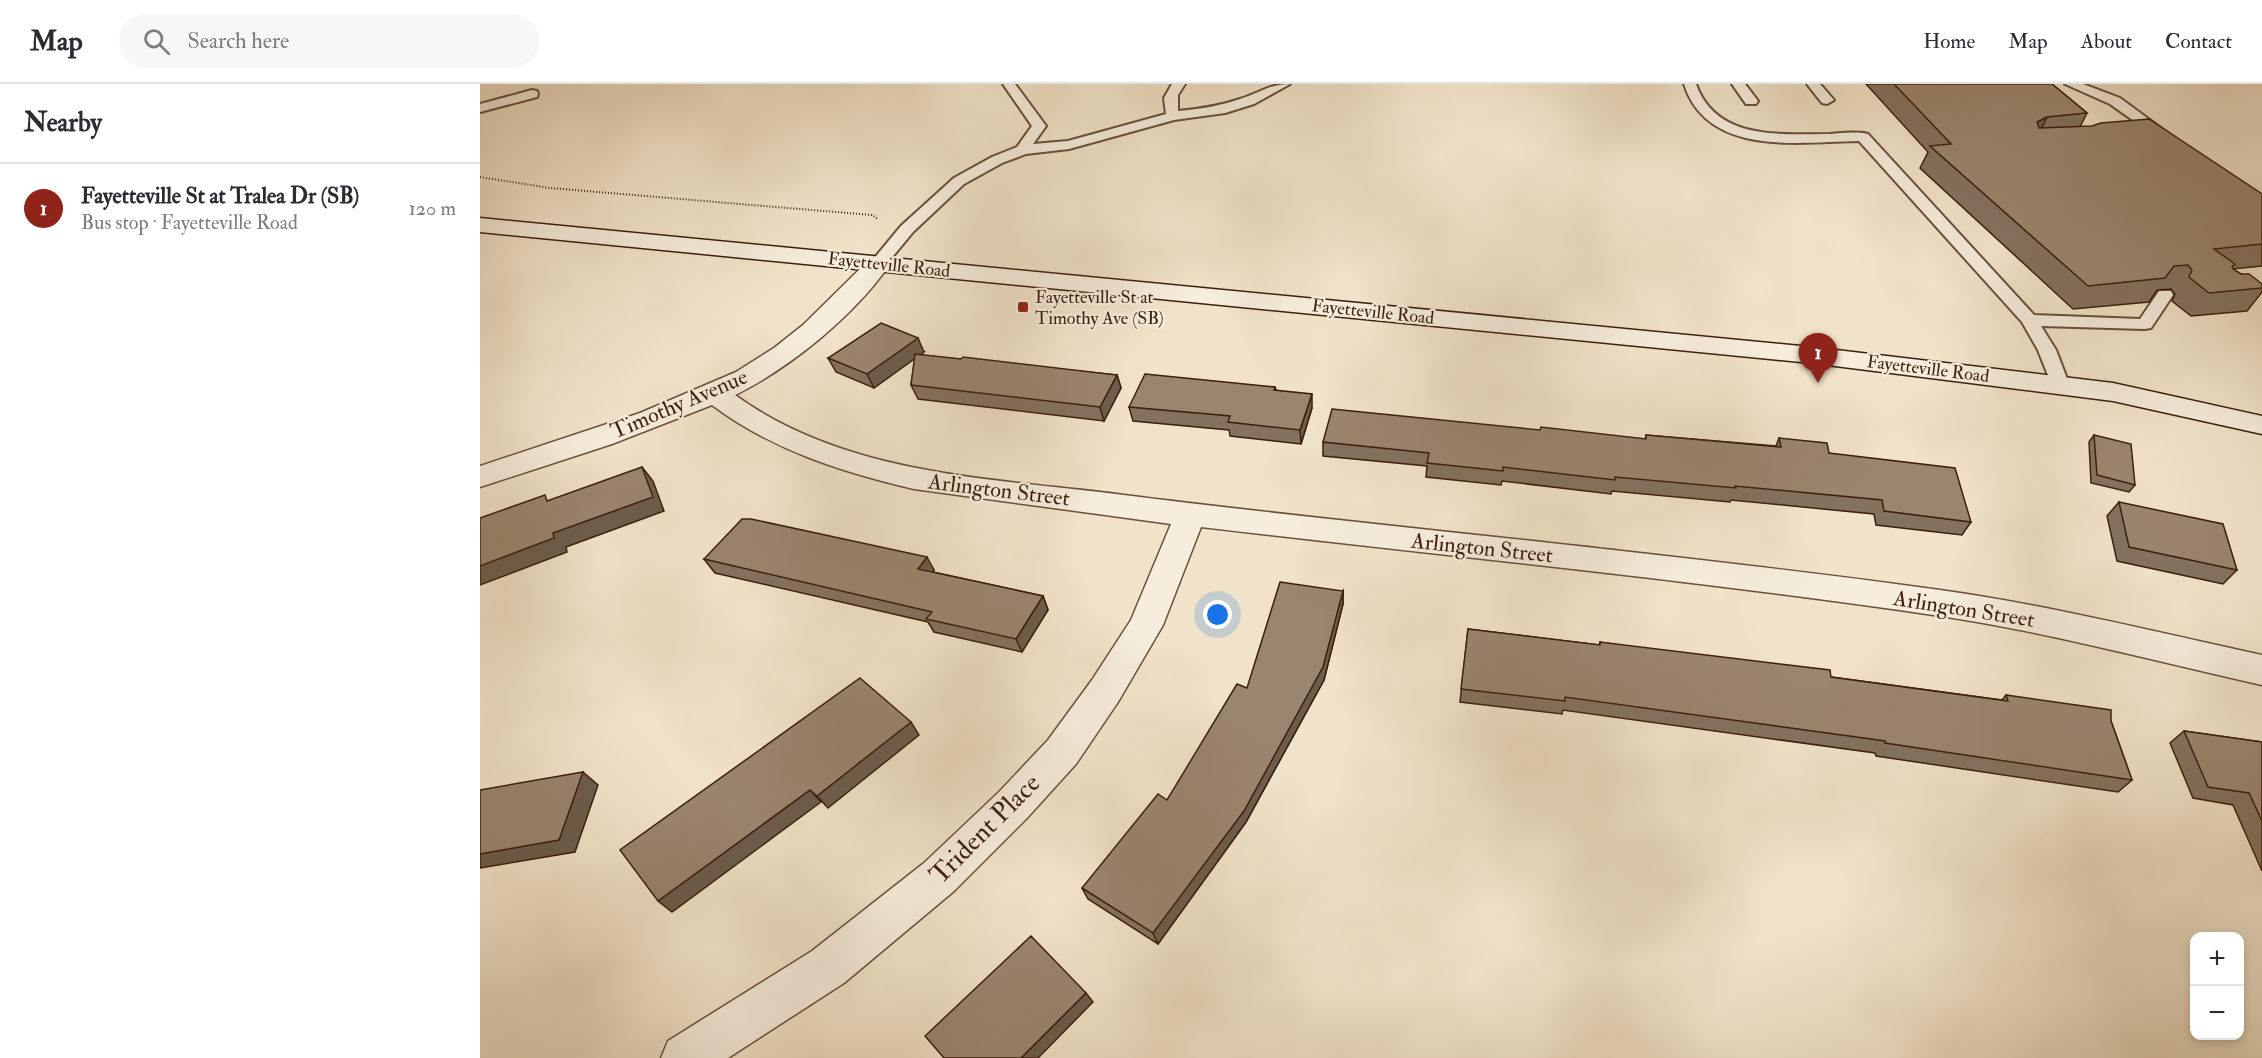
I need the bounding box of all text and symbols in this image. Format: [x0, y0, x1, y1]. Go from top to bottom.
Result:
search box [119, 14, 539, 68]
text: Map [30, 24, 83, 59]
icon: search [140, 25, 173, 58]
text: Search here [188, 27, 289, 55]
text: Home [1923, 28, 1975, 55]
text: Map [2008, 28, 2048, 55]
text: About [2081, 28, 2132, 55]
text: Contact [2165, 28, 2232, 55]
text: Nearby [24, 107, 102, 139]
text: Fayetteville St at Tralea Dr (SB) [81, 182, 359, 210]
text: 1 [40, 196, 47, 221]
text: 120 m [409, 196, 456, 221]
text: Bus stop · Fayetteville Road [81, 210, 298, 235]
street label: Fayetteville Road [827, 247, 952, 283]
place label: Fayetteville St at Timothy Ave (SB) [1035, 286, 1164, 330]
street label: Fayetteville Road [1311, 294, 1436, 330]
marker: Fayetteville St at Timothy Ave (SB) [1016, 300, 1030, 314]
pin: 1 [1798, 334, 1838, 383]
street label: Fayetteville Road [1865, 350, 1991, 388]
street label: Timothy Avenue [606, 363, 752, 445]
street label: Arlington Street [926, 467, 1071, 513]
street label: Arlington Street [1409, 527, 1554, 569]
street label: Arlington Street [1891, 584, 2037, 634]
your location [1203, 600, 1232, 629]
street label: Trident Place [923, 767, 1047, 891]
map controls [2190, 932, 2244, 1040]
button: + [2190, 932, 2244, 986]
button: − [2190, 986, 2244, 1040]

